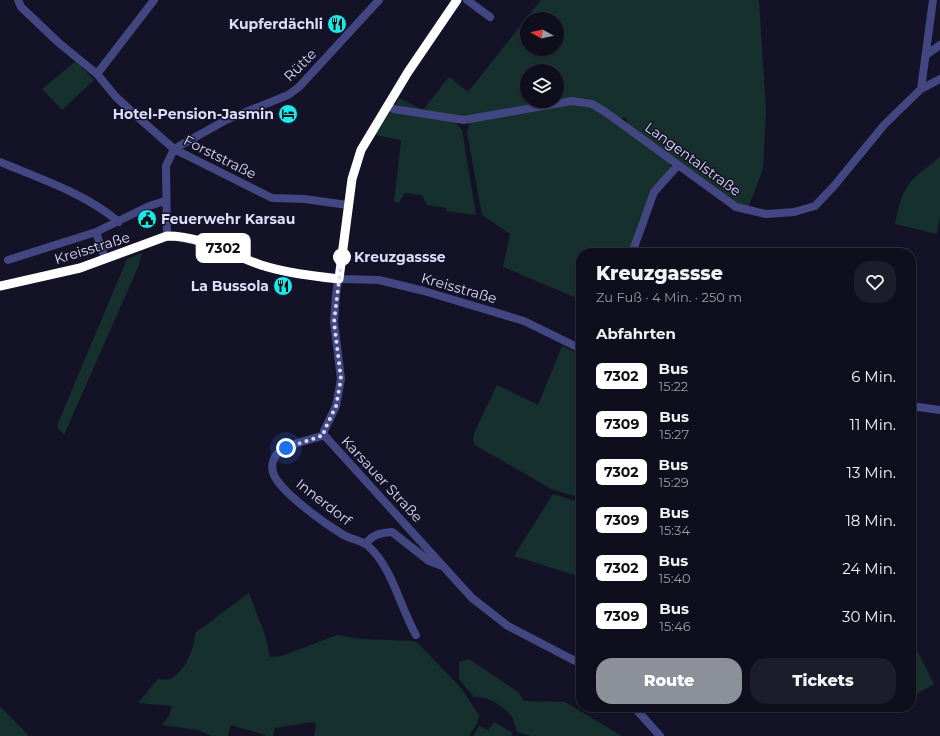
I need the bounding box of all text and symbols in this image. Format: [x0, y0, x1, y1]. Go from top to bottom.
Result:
north arrow [520, 12, 564, 56]
map controls [520, 12, 564, 108]
restaurant icon: Kupferdächli [326, 13, 348, 35]
place label: Kupferdächli [229, 15, 323, 33]
street label: Rütte [280, 45, 320, 85]
button: layers [520, 64, 564, 108]
hotel icon: Hotel-Pension-Jasmin [277, 103, 299, 125]
place label: Hotel-Pension-Jasmin [113, 105, 274, 123]
street label: Langentalstraße [641, 118, 745, 200]
street label: Forststraße [181, 131, 259, 183]
public building icon: Feuerwehr Karsau [136, 208, 158, 230]
place label: Feuerwehr Karsau [161, 210, 295, 228]
street label: Kreisstraße [52, 228, 132, 268]
line badge: 7302 [195, 235, 251, 261]
text: 7302 [206, 239, 240, 257]
marker: Kreuzgassse [333, 248, 351, 266]
place label: Kreuzgassse [354, 248, 446, 266]
button: heart [854, 261, 896, 303]
text: Kreuzgassse [596, 262, 723, 285]
street label: Kreisstraße [419, 269, 499, 307]
restaurant icon: La Bussola [272, 275, 294, 297]
place label: La Bussola [191, 277, 269, 295]
text: Zu Fuß · 4 Min. · 250 m [596, 289, 742, 305]
text: Abfahrten [596, 324, 676, 343]
text: Bus [659, 359, 688, 378]
text: 7302 [604, 367, 639, 385]
text: 6 Min. [851, 367, 896, 386]
text: 15:22 [659, 378, 688, 394]
text: Bus [659, 407, 689, 426]
text: 7309 [604, 415, 639, 433]
text: 11 Min. [850, 415, 896, 434]
text: 15:27 [659, 426, 689, 442]
street label: Karsauer Straße [337, 432, 427, 526]
your location [276, 438, 296, 458]
text: Bus [659, 455, 688, 474]
text: 7302 [604, 463, 639, 481]
text: 13 Min. [847, 463, 896, 482]
text: 15:29 [659, 474, 689, 490]
street label: Innerdorf [293, 475, 356, 530]
text: Bus [659, 503, 689, 522]
text: 7309 [604, 511, 639, 529]
text: 18 Min. [845, 511, 896, 530]
text: 15:34 [659, 522, 690, 538]
text: Bus [659, 551, 688, 570]
text: 7302 [604, 559, 639, 577]
text: 24 Min. [842, 559, 896, 578]
text: 15:40 [659, 570, 691, 586]
text: Bus [659, 599, 689, 618]
text: 7309 [604, 607, 639, 625]
text: 30 Min. [842, 607, 896, 626]
text: 15:46 [659, 618, 691, 634]
button: Route [596, 658, 742, 704]
button: Tickets [750, 658, 896, 704]

